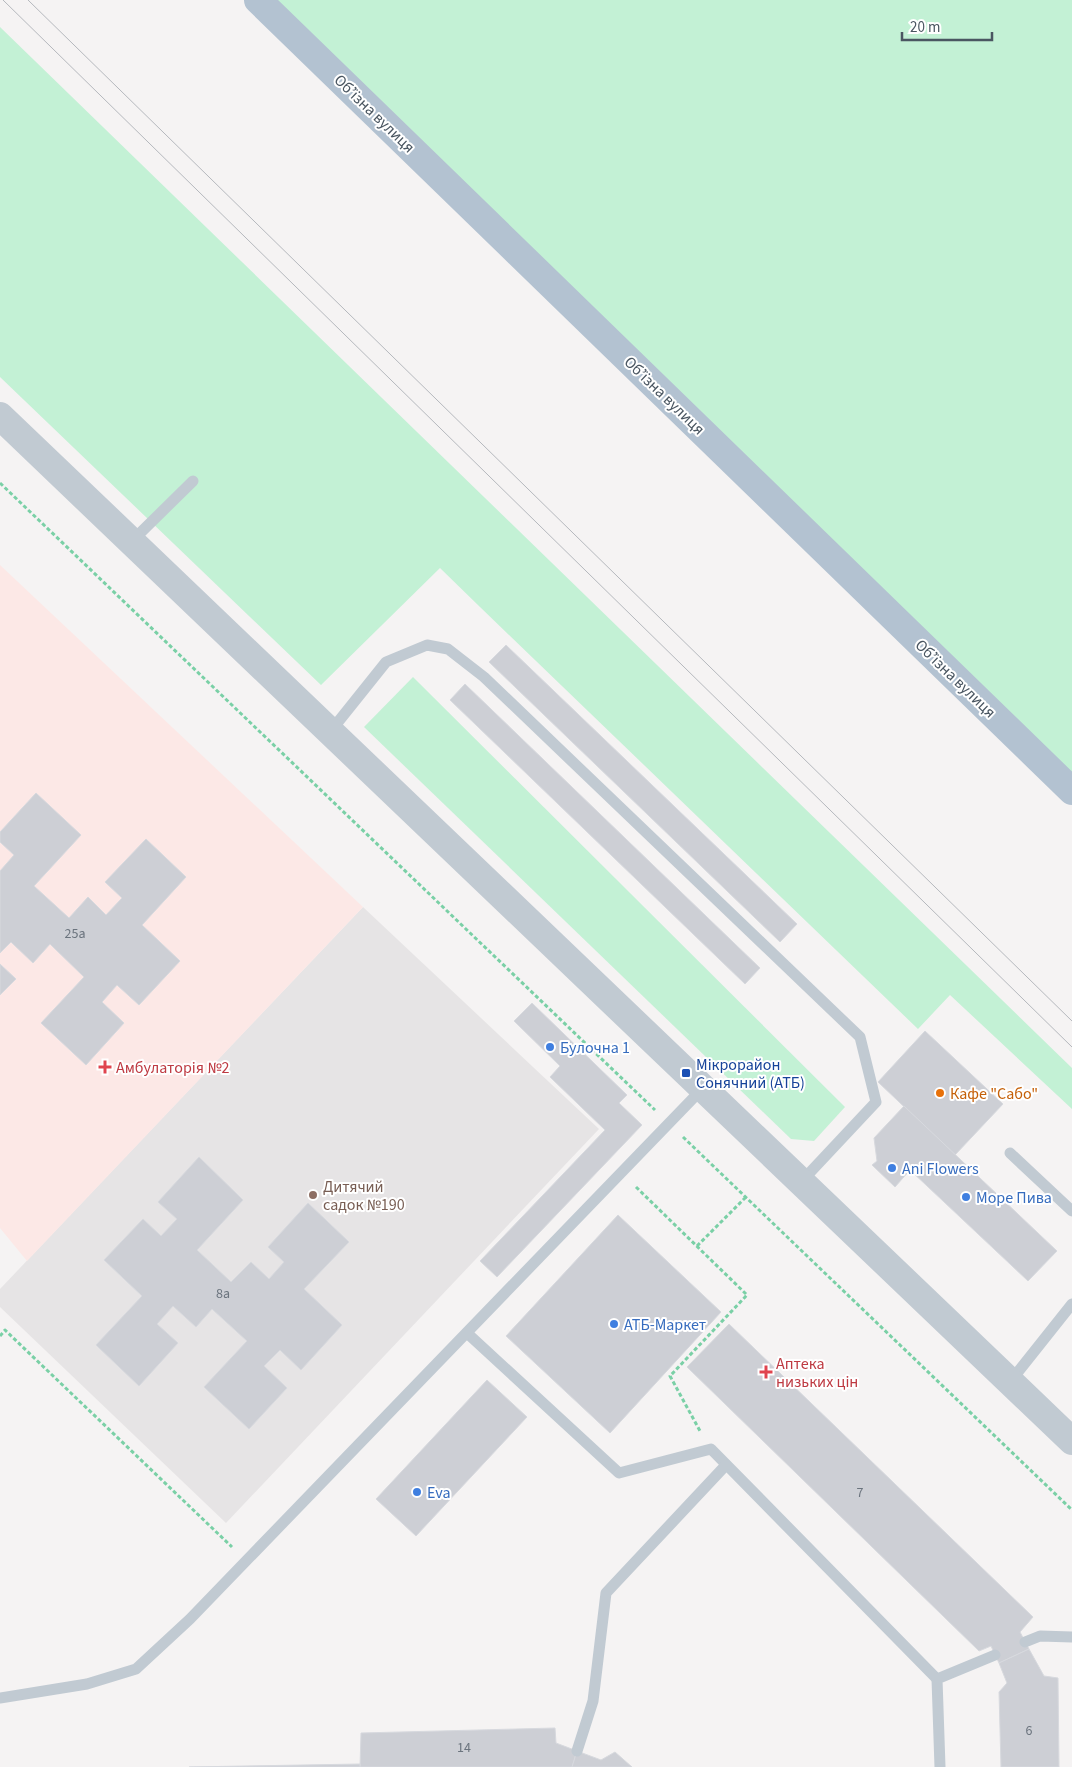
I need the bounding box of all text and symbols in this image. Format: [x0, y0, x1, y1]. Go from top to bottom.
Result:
scale bar [902, 10, 992, 42]
text: 20 m [910, 17, 940, 38]
street label: Обʼїзна вулиця [329, 69, 420, 158]
street label: Обʼїзна вулиця [619, 351, 710, 440]
street label: Обʼїзна вулиця [910, 634, 1001, 723]
house number: 25а [65, 924, 85, 944]
place label: Булочна 1 [560, 1037, 630, 1059]
marker: Булочна 1 [544, 1041, 556, 1053]
place label: Мікрорайон Сонячний (АТБ) [696, 1054, 805, 1094]
place label: Амбулаторія №2 [116, 1057, 229, 1079]
marker: Амбулаторія №2 [98, 1060, 112, 1074]
marker: Мікрорайон Сонячний (АТБ) [680, 1067, 692, 1079]
place label: Кафе "Сабо" [950, 1083, 1038, 1105]
marker: Кафе "Сабо" [934, 1087, 946, 1099]
place label: Ani Flowers [902, 1158, 979, 1180]
marker: Ani Flowers [886, 1162, 898, 1174]
place label: Дитячий садок №190 [323, 1176, 405, 1216]
place label: Море Пива [976, 1187, 1052, 1209]
marker: Дитячий садок №190 [307, 1189, 319, 1201]
marker: Море Пива [960, 1191, 972, 1203]
house number: 8а [216, 1284, 230, 1304]
place label: АТБ-Маркет [624, 1314, 706, 1336]
marker: АТБ-Маркет [608, 1318, 620, 1330]
place label: Аптека низьких цін [776, 1353, 858, 1393]
marker: Аптека низьких цін [760, 1366, 772, 1378]
place label: Eva [427, 1482, 451, 1504]
house number: 7 [857, 1483, 864, 1503]
marker: Eva [411, 1486, 423, 1498]
house number: 6 [1026, 1721, 1033, 1741]
house number: 14 [457, 1738, 471, 1758]

